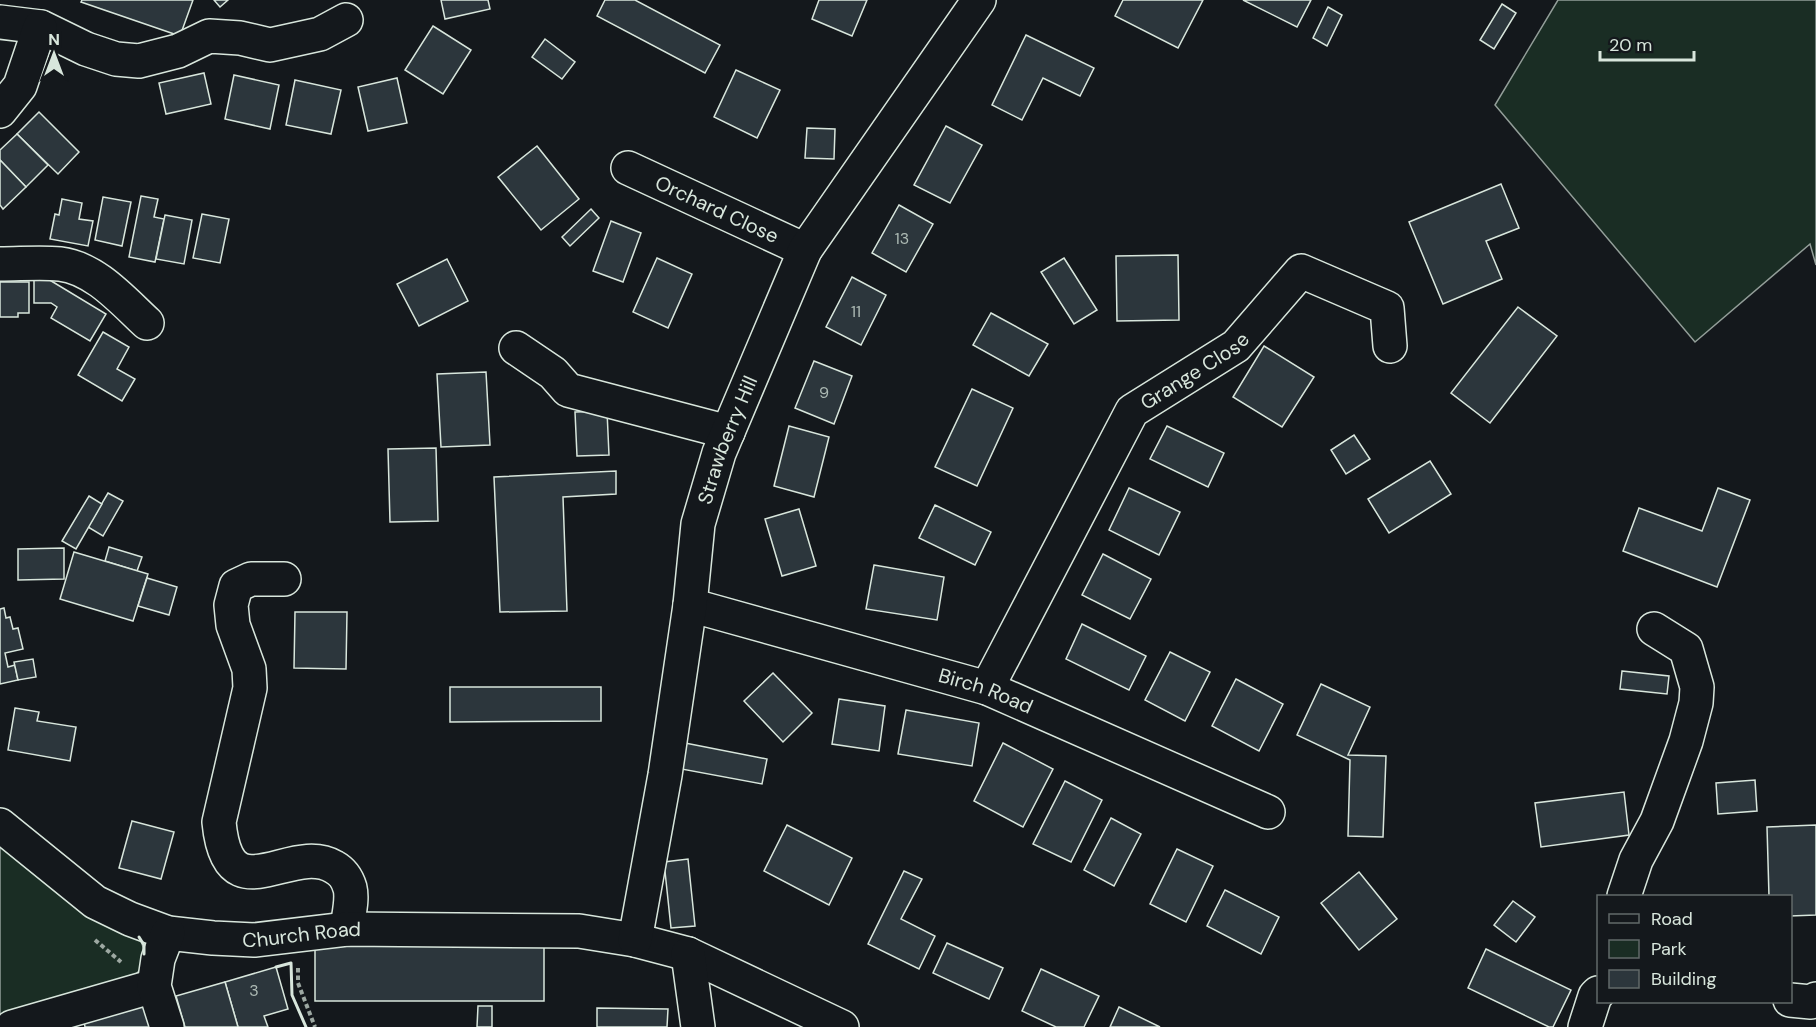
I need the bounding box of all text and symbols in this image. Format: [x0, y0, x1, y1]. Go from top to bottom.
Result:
north arrow [24, 24, 84, 84]
scale bar [1600, 24, 1694, 62]
text: N [48, 29, 60, 50]
text: 20 m [1609, 33, 1652, 57]
street label: Orchard Close [651, 169, 783, 249]
house number: 13 [895, 228, 909, 249]
house number: 11 [851, 301, 861, 322]
street label: Grange Close [1135, 327, 1255, 416]
street label: Strawberry Hill [692, 372, 763, 507]
house number: 9 [819, 382, 829, 403]
street label: Birch Road [936, 662, 1037, 720]
legend [1597, 895, 1792, 1003]
text: Road [1651, 907, 1693, 931]
street label: Church Road [242, 916, 361, 953]
text: Park [1651, 937, 1687, 961]
text: Building [1651, 967, 1716, 991]
house number: 3 [249, 980, 259, 1001]

